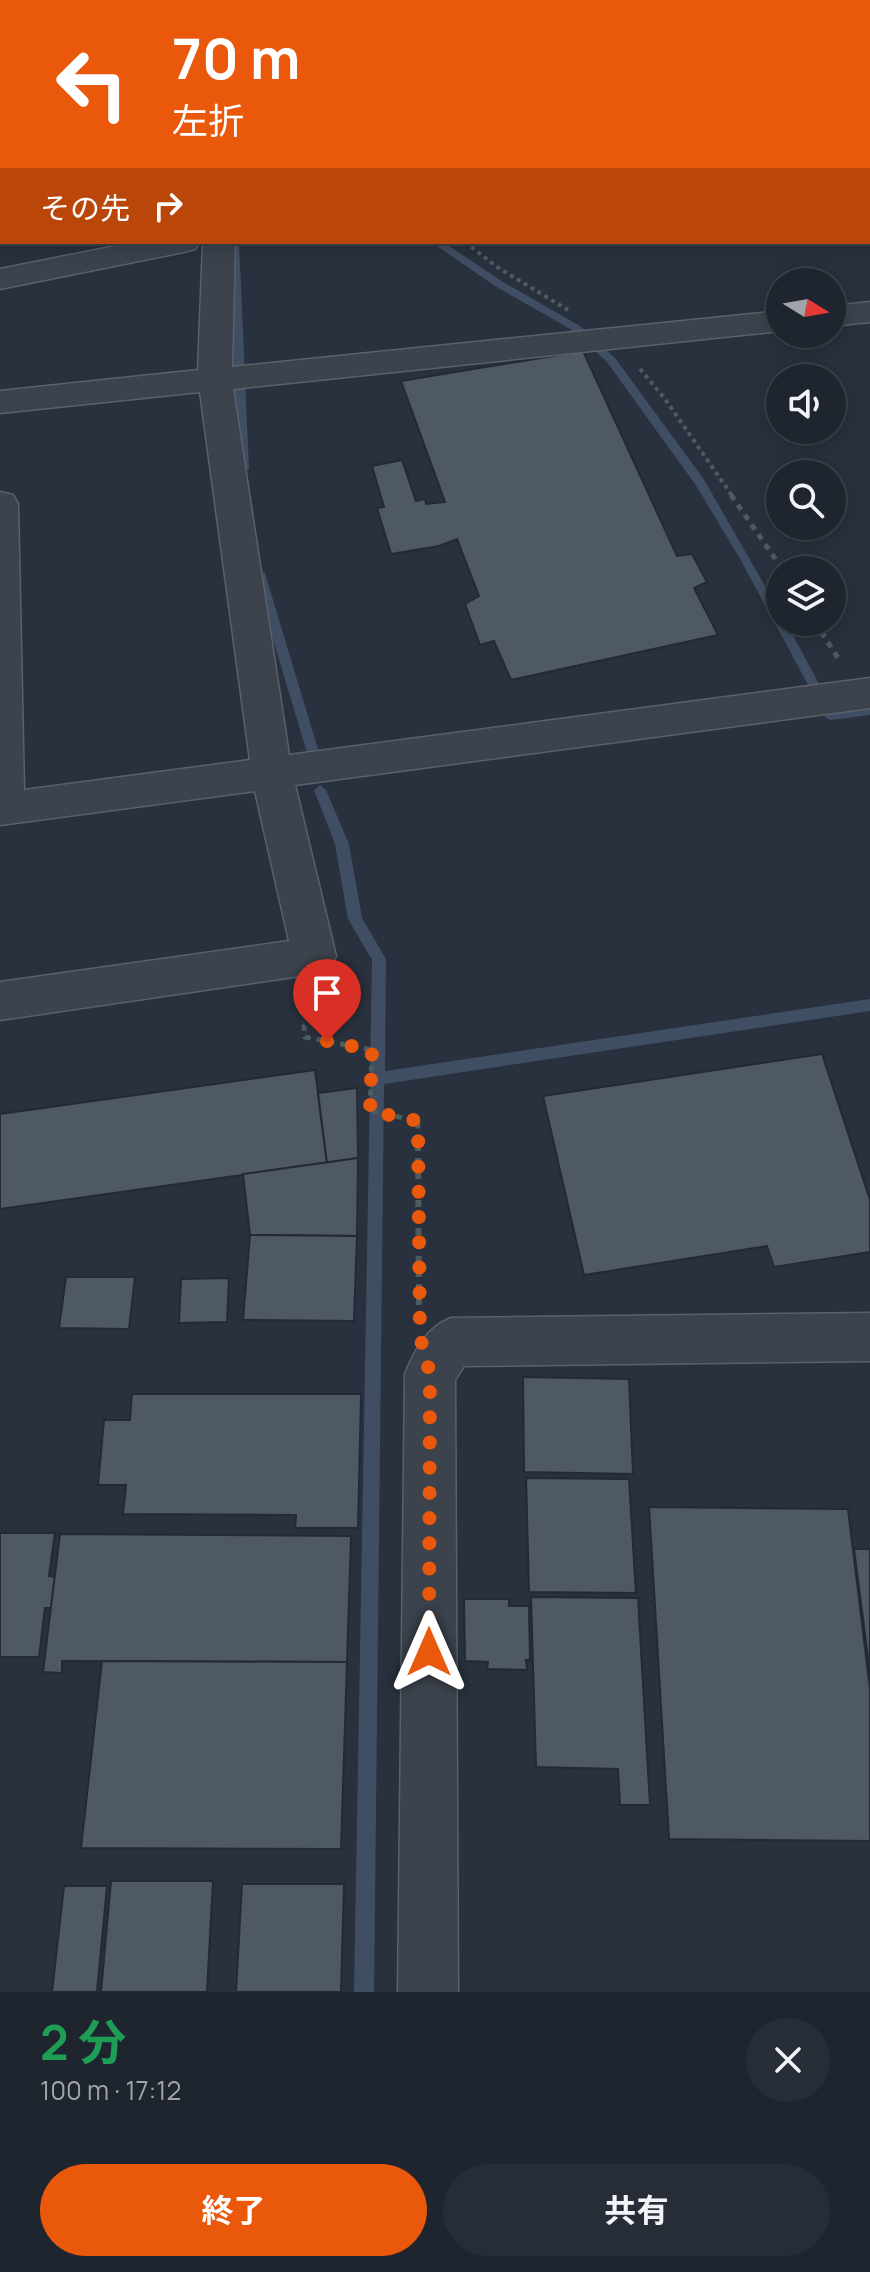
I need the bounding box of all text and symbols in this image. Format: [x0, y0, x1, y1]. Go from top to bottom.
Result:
text: 70 m [172, 19, 300, 96]
icon: left [40, 32, 144, 136]
text: 左折 [172, 96, 244, 145]
icon: right [146, 184, 190, 228]
text: その先 [40, 187, 130, 228]
north arrow [766, 268, 846, 348]
map controls [766, 268, 846, 636]
button: sound [766, 364, 846, 444]
button: search [766, 460, 846, 540]
button: layers [766, 556, 846, 636]
pin [293, 959, 361, 1041]
icon: arrive [305, 971, 349, 1015]
position arrow [387, 1610, 471, 1694]
text: 2 分 [40, 2009, 126, 2074]
button: close [746, 2018, 830, 2102]
text: 100 m · 17:12 [40, 2072, 181, 2108]
button: 終了 [40, 2164, 427, 2256]
button: 共有 [443, 2164, 830, 2256]

